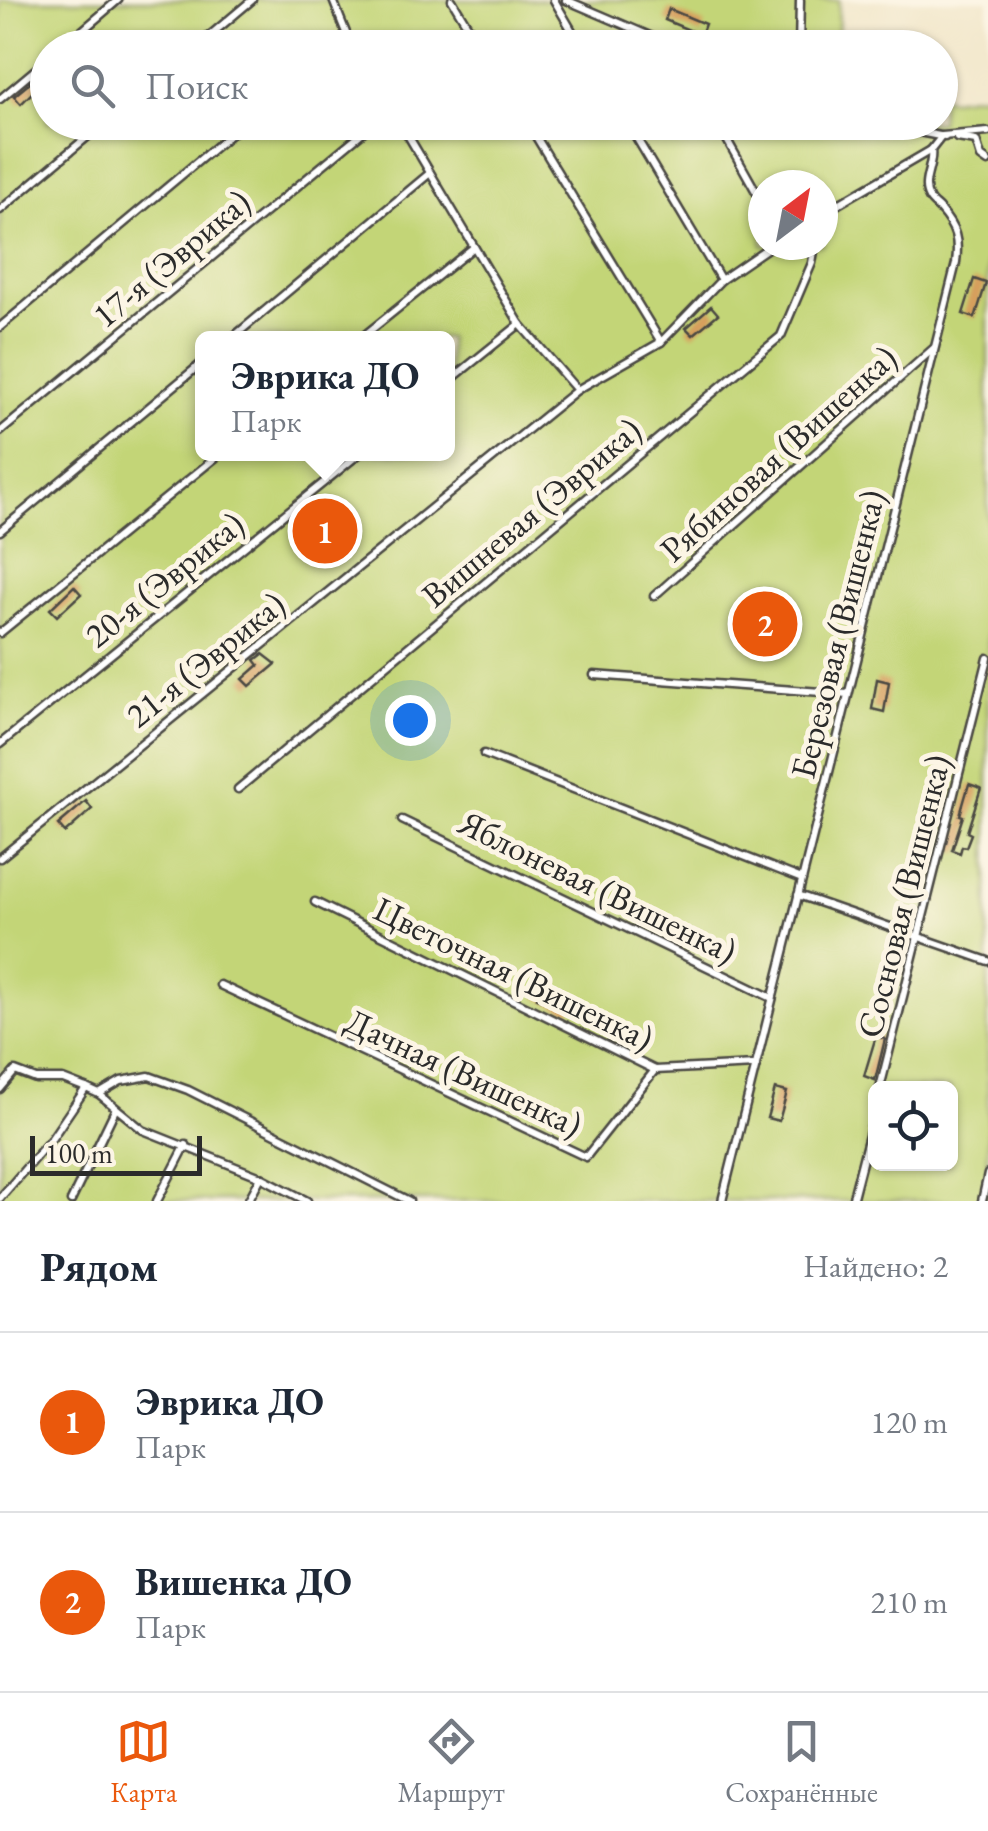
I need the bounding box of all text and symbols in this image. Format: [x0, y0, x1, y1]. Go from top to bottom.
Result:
search box [30, 30, 958, 140]
icon: search [65, 58, 120, 113]
text: Поиск [145, 61, 248, 110]
north arrow [748, 170, 838, 260]
street label: 17-я (Эврика) [83, 179, 260, 338]
popup [195, 331, 455, 461]
street label: Рябиновая (Вишенка) [650, 335, 906, 571]
text: Эврика ДО [231, 351, 419, 400]
text: Парк [231, 400, 302, 442]
street label: Вишневая (Эврика) [412, 407, 651, 618]
street label: Березовая (Вишенка) [779, 485, 896, 783]
pin: 1 [292, 494, 358, 568]
street label: 20-я (Эврика) [75, 501, 254, 658]
street label: 21-я (Эврика) [116, 581, 295, 738]
pin: 2 [732, 586, 798, 662]
your location [385, 695, 436, 746]
street label: Сосновая (Вишенка) [846, 750, 960, 1042]
street label: Яблоневая (Вишенка) [451, 799, 744, 973]
street label: Цветочная (Вишенка) [367, 886, 661, 1060]
street label: Дачная (Вишенка) [339, 998, 589, 1146]
map controls [868, 1081, 958, 1171]
button: locate [868, 1081, 958, 1171]
scale bar [30, 1131, 202, 1176]
text: 100 m [45, 1135, 113, 1171]
text: Рядом [40, 1239, 158, 1294]
text: Найдено: 2 [803, 1245, 948, 1287]
text: Эврика ДО [135, 1377, 324, 1426]
text: 1 [64, 1401, 81, 1443]
text: 120 m [871, 1401, 948, 1443]
text: Парк [135, 1426, 206, 1468]
text: Вишенка ДО [135, 1557, 352, 1606]
text: 2 [64, 1581, 81, 1623]
text: 210 m [871, 1581, 948, 1623]
text: Парк [135, 1606, 206, 1648]
tab: Карта [110, 1714, 177, 1810]
tab: Маршрут [397, 1714, 505, 1810]
tab: Сохранённые [725, 1714, 878, 1810]

